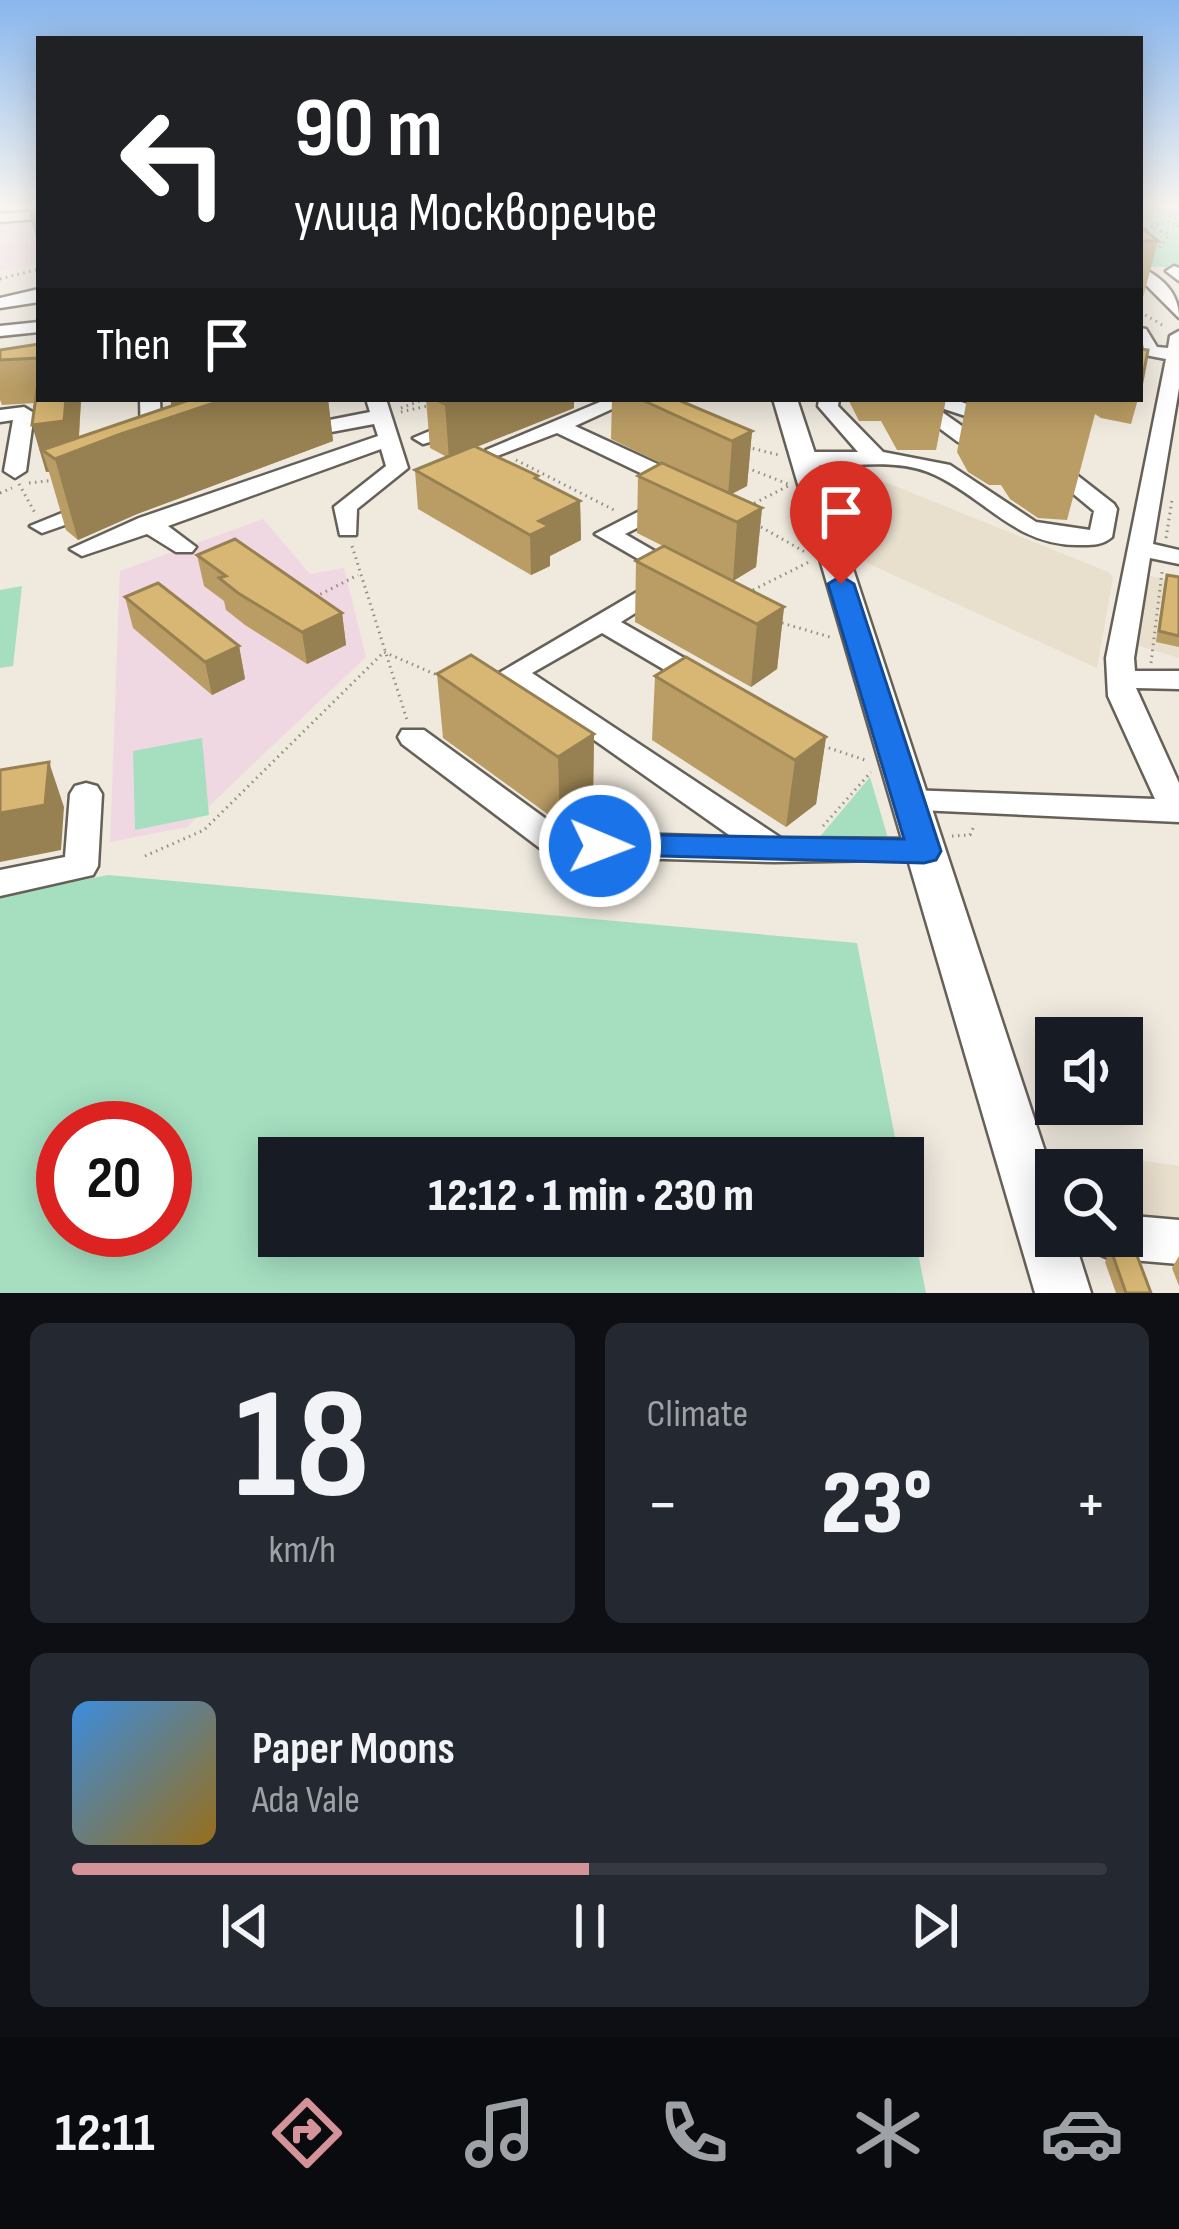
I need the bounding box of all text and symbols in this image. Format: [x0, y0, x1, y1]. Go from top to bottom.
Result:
text: 90 m [294, 79, 443, 180]
icon: left [96, 84, 252, 240]
text: улица Москворечье [294, 181, 657, 246]
icon: arrive [194, 312, 260, 378]
text: Then [96, 318, 170, 373]
pin [790, 461, 892, 584]
icon: arrive [808, 479, 874, 545]
position arrow [537, 783, 663, 909]
map controls [1035, 1017, 1143, 1257]
button: sound [1035, 1017, 1143, 1125]
speed limit sign: 20 [36, 1101, 192, 1257]
button: search [1035, 1149, 1143, 1257]
text: 12:12 · 1 min · 230 m [428, 1169, 754, 1224]
text: 18 [235, 1355, 370, 1542]
text: Climate [647, 1391, 748, 1438]
text: 23° [821, 1451, 932, 1559]
text: − [647, 1466, 679, 1545]
text: + [1075, 1466, 1107, 1545]
text: km/h [269, 1527, 336, 1574]
text: Paper Moons [252, 1722, 455, 1777]
text: Ada Vale [252, 1777, 360, 1824]
icon: previous [212, 1893, 278, 1959]
icon: pause [557, 1893, 623, 1959]
icon: next [902, 1893, 968, 1959]
icon: directions [265, 2091, 349, 2175]
icon: music [458, 2091, 542, 2175]
icon: phone [652, 2091, 736, 2175]
icon: climate [846, 2091, 930, 2175]
icon: car [1040, 2091, 1124, 2175]
text: 12:11 [55, 2101, 155, 2166]

